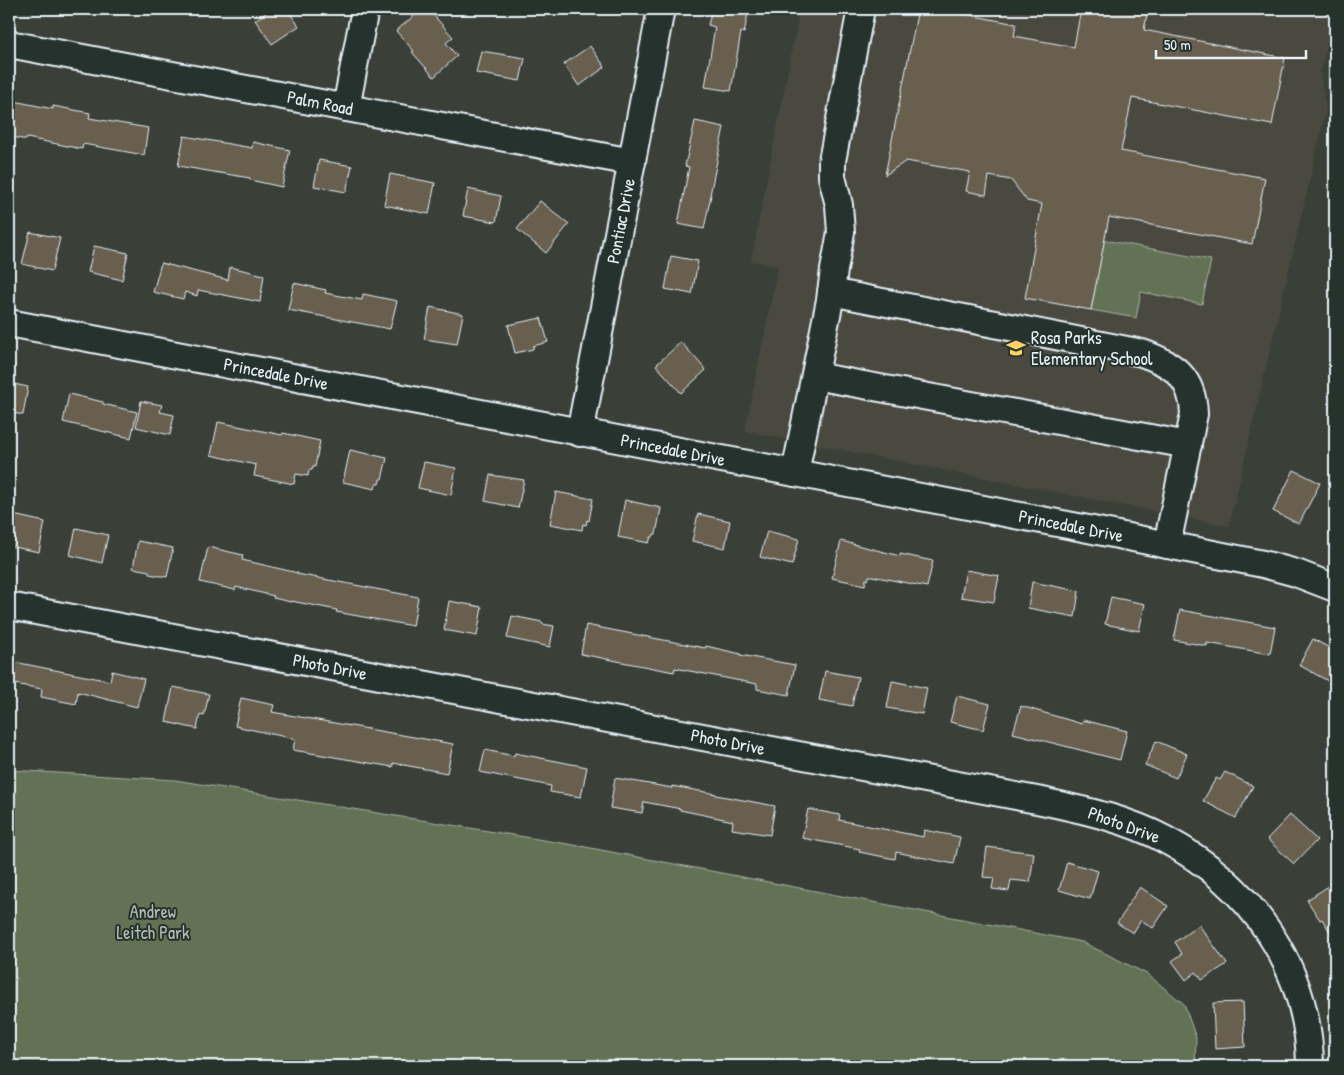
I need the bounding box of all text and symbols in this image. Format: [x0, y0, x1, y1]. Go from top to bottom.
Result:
scale bar [1156, 28, 1306, 60]
text: 50 m [1164, 34, 1191, 55]
street label: Palm Road [285, 84, 355, 121]
street label: Pontiac Drive [600, 176, 641, 266]
place label: Rosa Parks Elementary School [1031, 325, 1153, 371]
school or university icon: Rosa Parks Elementary School [1005, 337, 1027, 359]
street label: Princedale Drive [222, 351, 330, 396]
street label: Princedale Drive [619, 427, 727, 472]
street label: Princedale Drive [1017, 503, 1125, 548]
street label: Photo Drive [291, 647, 369, 686]
street label: Photo Drive [689, 722, 767, 761]
street label: Photo Drive [1085, 800, 1164, 849]
park label: Andrew Leitch Park [117, 899, 190, 945]

